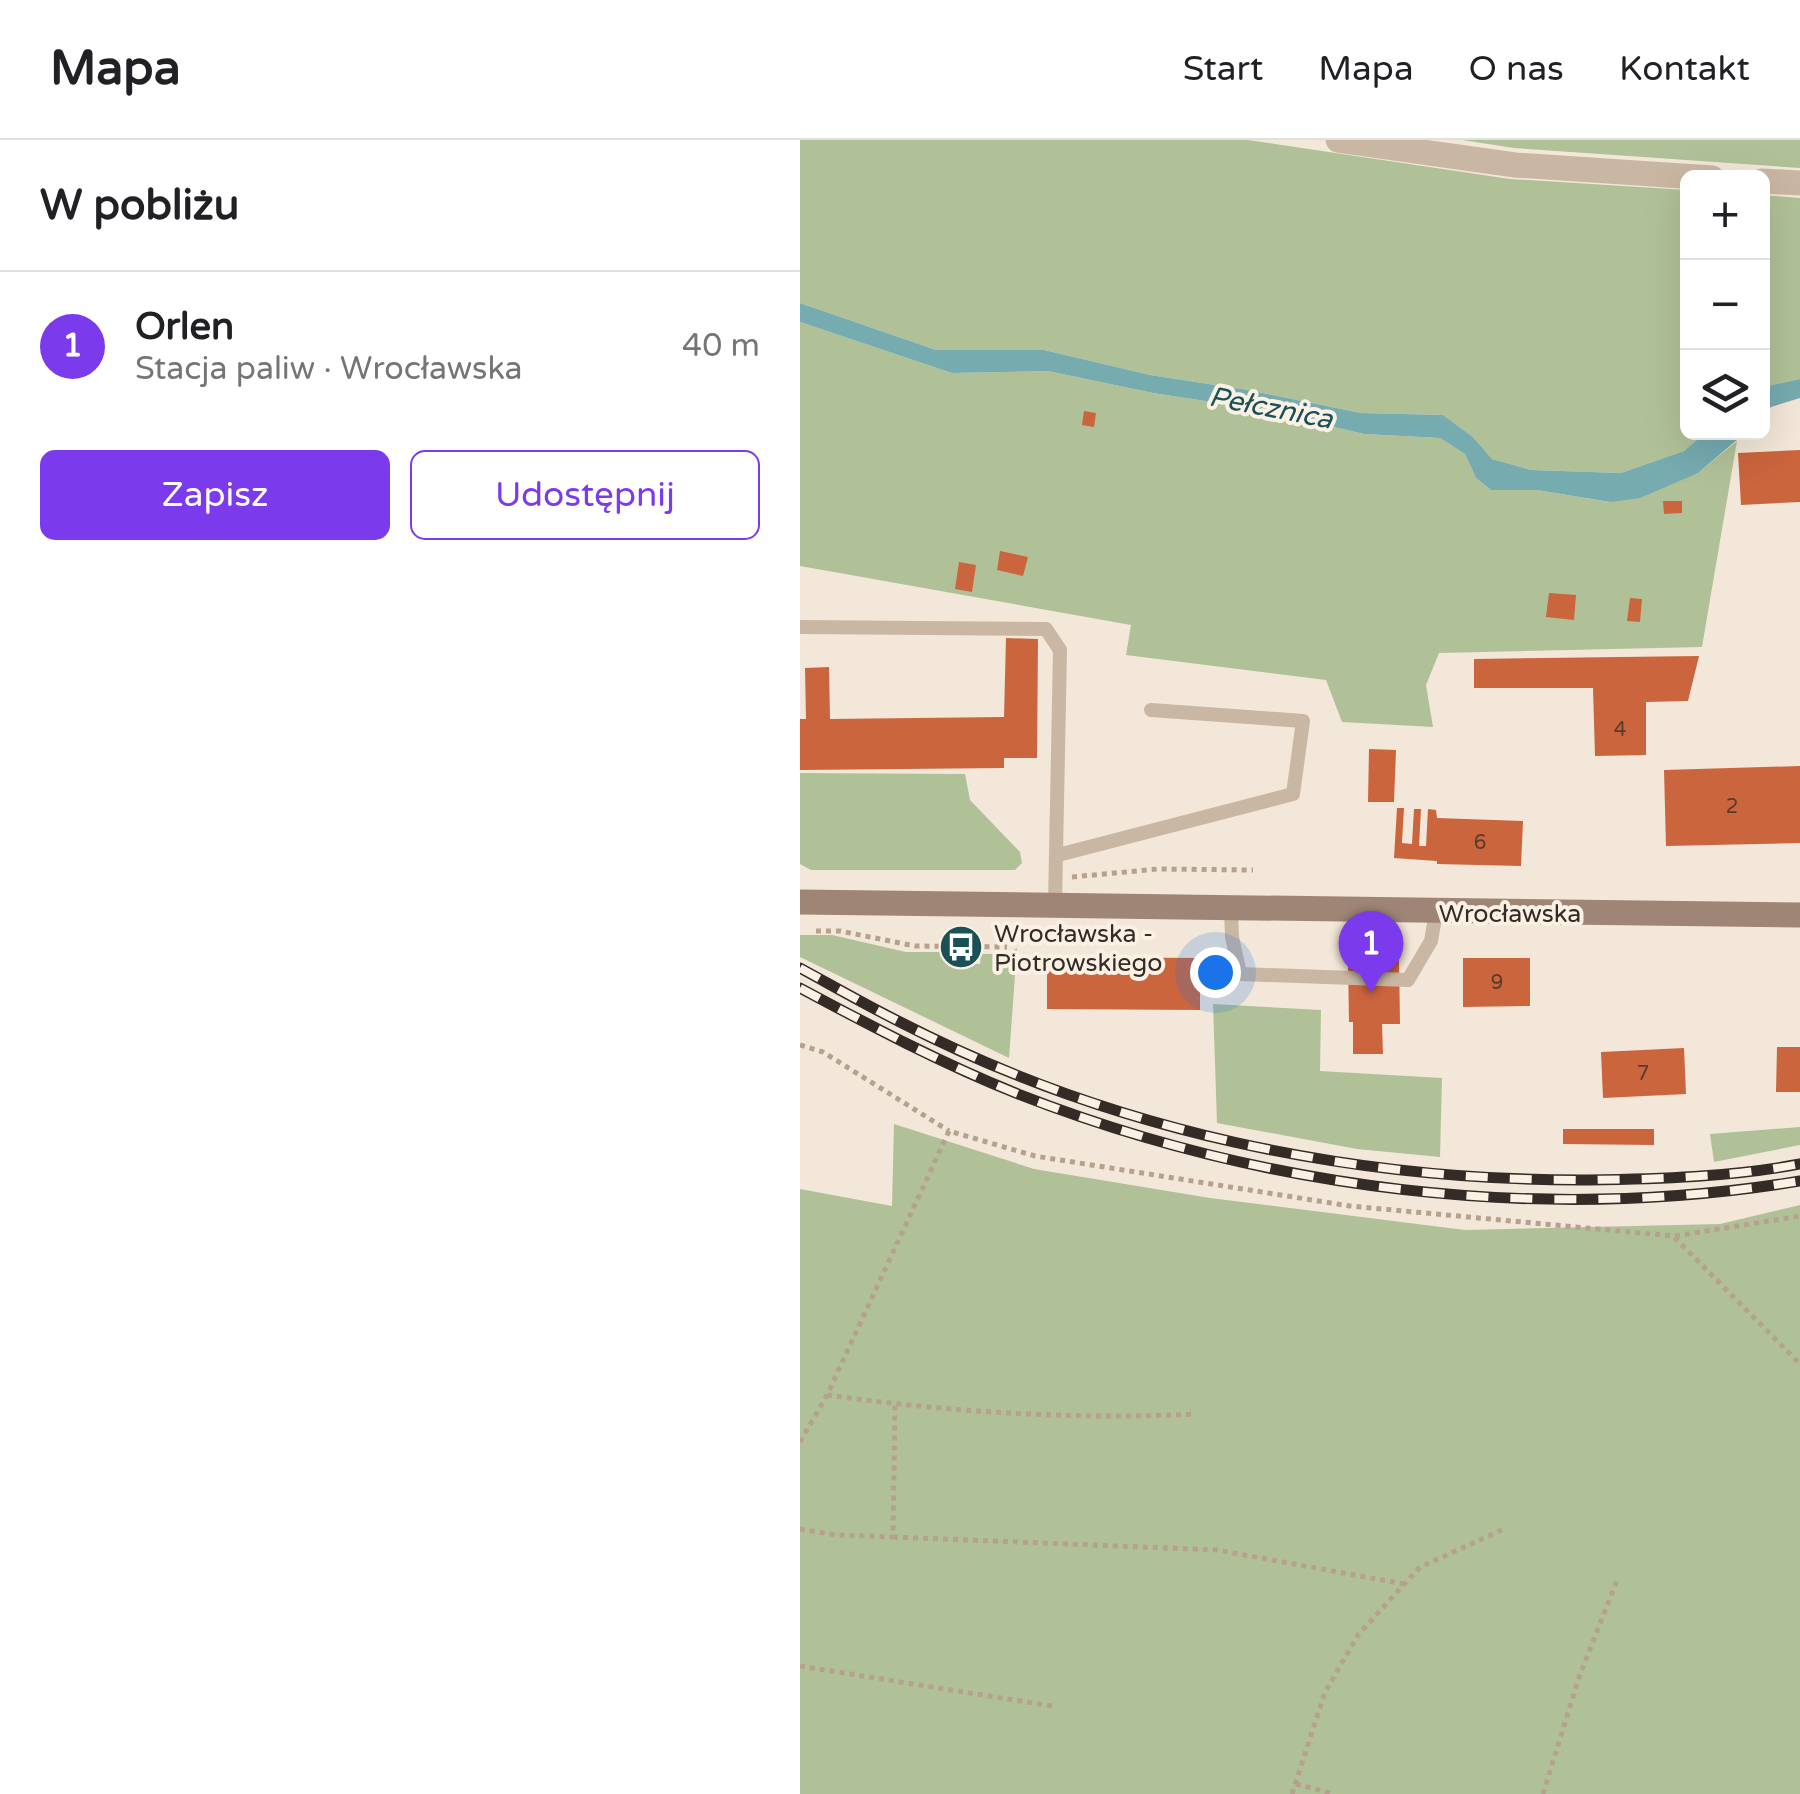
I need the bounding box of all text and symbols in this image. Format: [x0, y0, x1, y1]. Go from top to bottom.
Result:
text: Mapa [50, 40, 181, 98]
text: Start [1183, 48, 1263, 90]
text: Mapa [1318, 48, 1414, 90]
text: O nas [1469, 48, 1564, 90]
text: Kontakt [1619, 48, 1750, 90]
map controls [1680, 170, 1770, 440]
button: + [1680, 170, 1770, 260]
text: W pobliżu [40, 180, 239, 231]
button: − [1680, 260, 1770, 350]
text: Orlen [135, 304, 234, 350]
text: 1 [62, 327, 83, 365]
text: 40 m [682, 327, 760, 365]
text: Stacja paliw · Wrocławska [135, 350, 523, 388]
button: layers [1680, 350, 1770, 440]
water label: Pełcznica [1206, 379, 1337, 437]
button: Zapisz [40, 450, 390, 540]
button: Udostępnij [410, 450, 760, 540]
house number: 4 [1614, 718, 1626, 742]
house number: 2 [1726, 795, 1738, 819]
house number: 6 [1474, 831, 1486, 855]
street label: Wrocławska [1439, 899, 1581, 929]
pin: 1 [1338, 910, 1404, 993]
place label: Wrocławska - Piotrowskiego [994, 919, 1162, 978]
bus stop icon: Wrocławska - Piotrowskiego [938, 924, 984, 970]
your location [1190, 947, 1241, 998]
house number: 9 [1491, 971, 1503, 995]
house number: 7 [1637, 1062, 1649, 1086]

